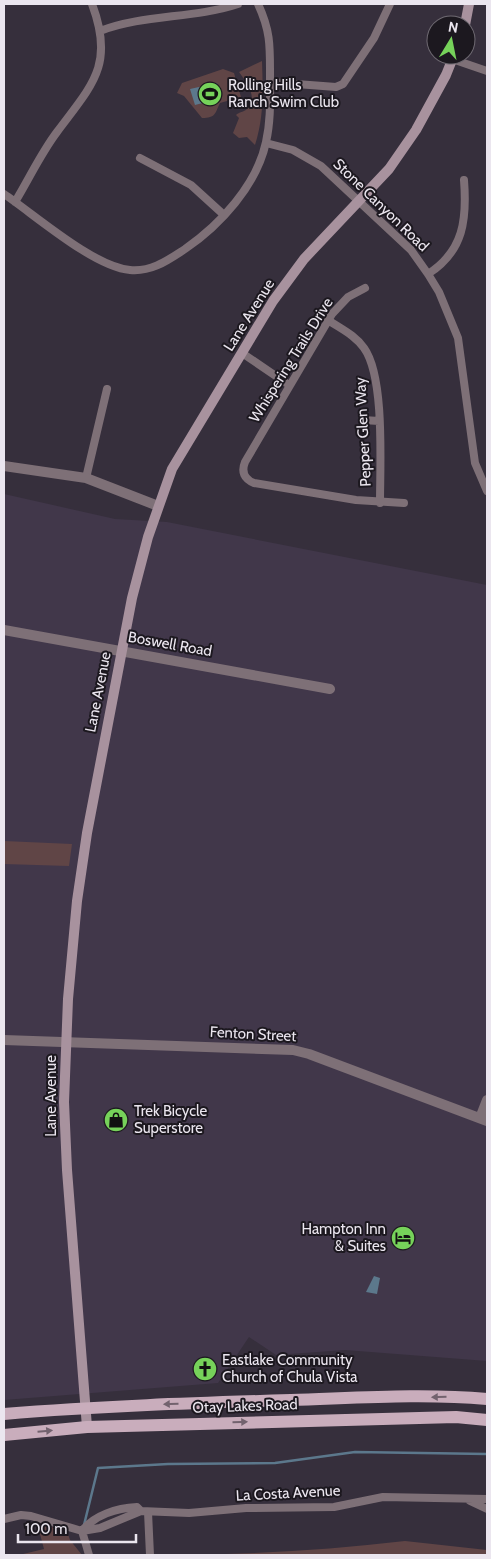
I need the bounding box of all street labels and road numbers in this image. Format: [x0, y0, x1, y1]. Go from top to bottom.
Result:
street label: Stone Canyon Road [329, 155, 433, 255]
street label: Lane Avenue [220, 275, 278, 354]
street label: Whispering Trails Drive [245, 294, 337, 426]
street label: Pepper Glen Way [351, 376, 375, 487]
street label: Boswell Road [127, 628, 213, 660]
street label: Lane Avenue [81, 650, 115, 734]
street label: Fenton Street [209, 1023, 297, 1045]
street label: Lane Avenue [42, 1055, 60, 1137]
street label: Otay Lakes Road [192, 1395, 298, 1417]
street label: La Costa Avenue [235, 1481, 341, 1505]

